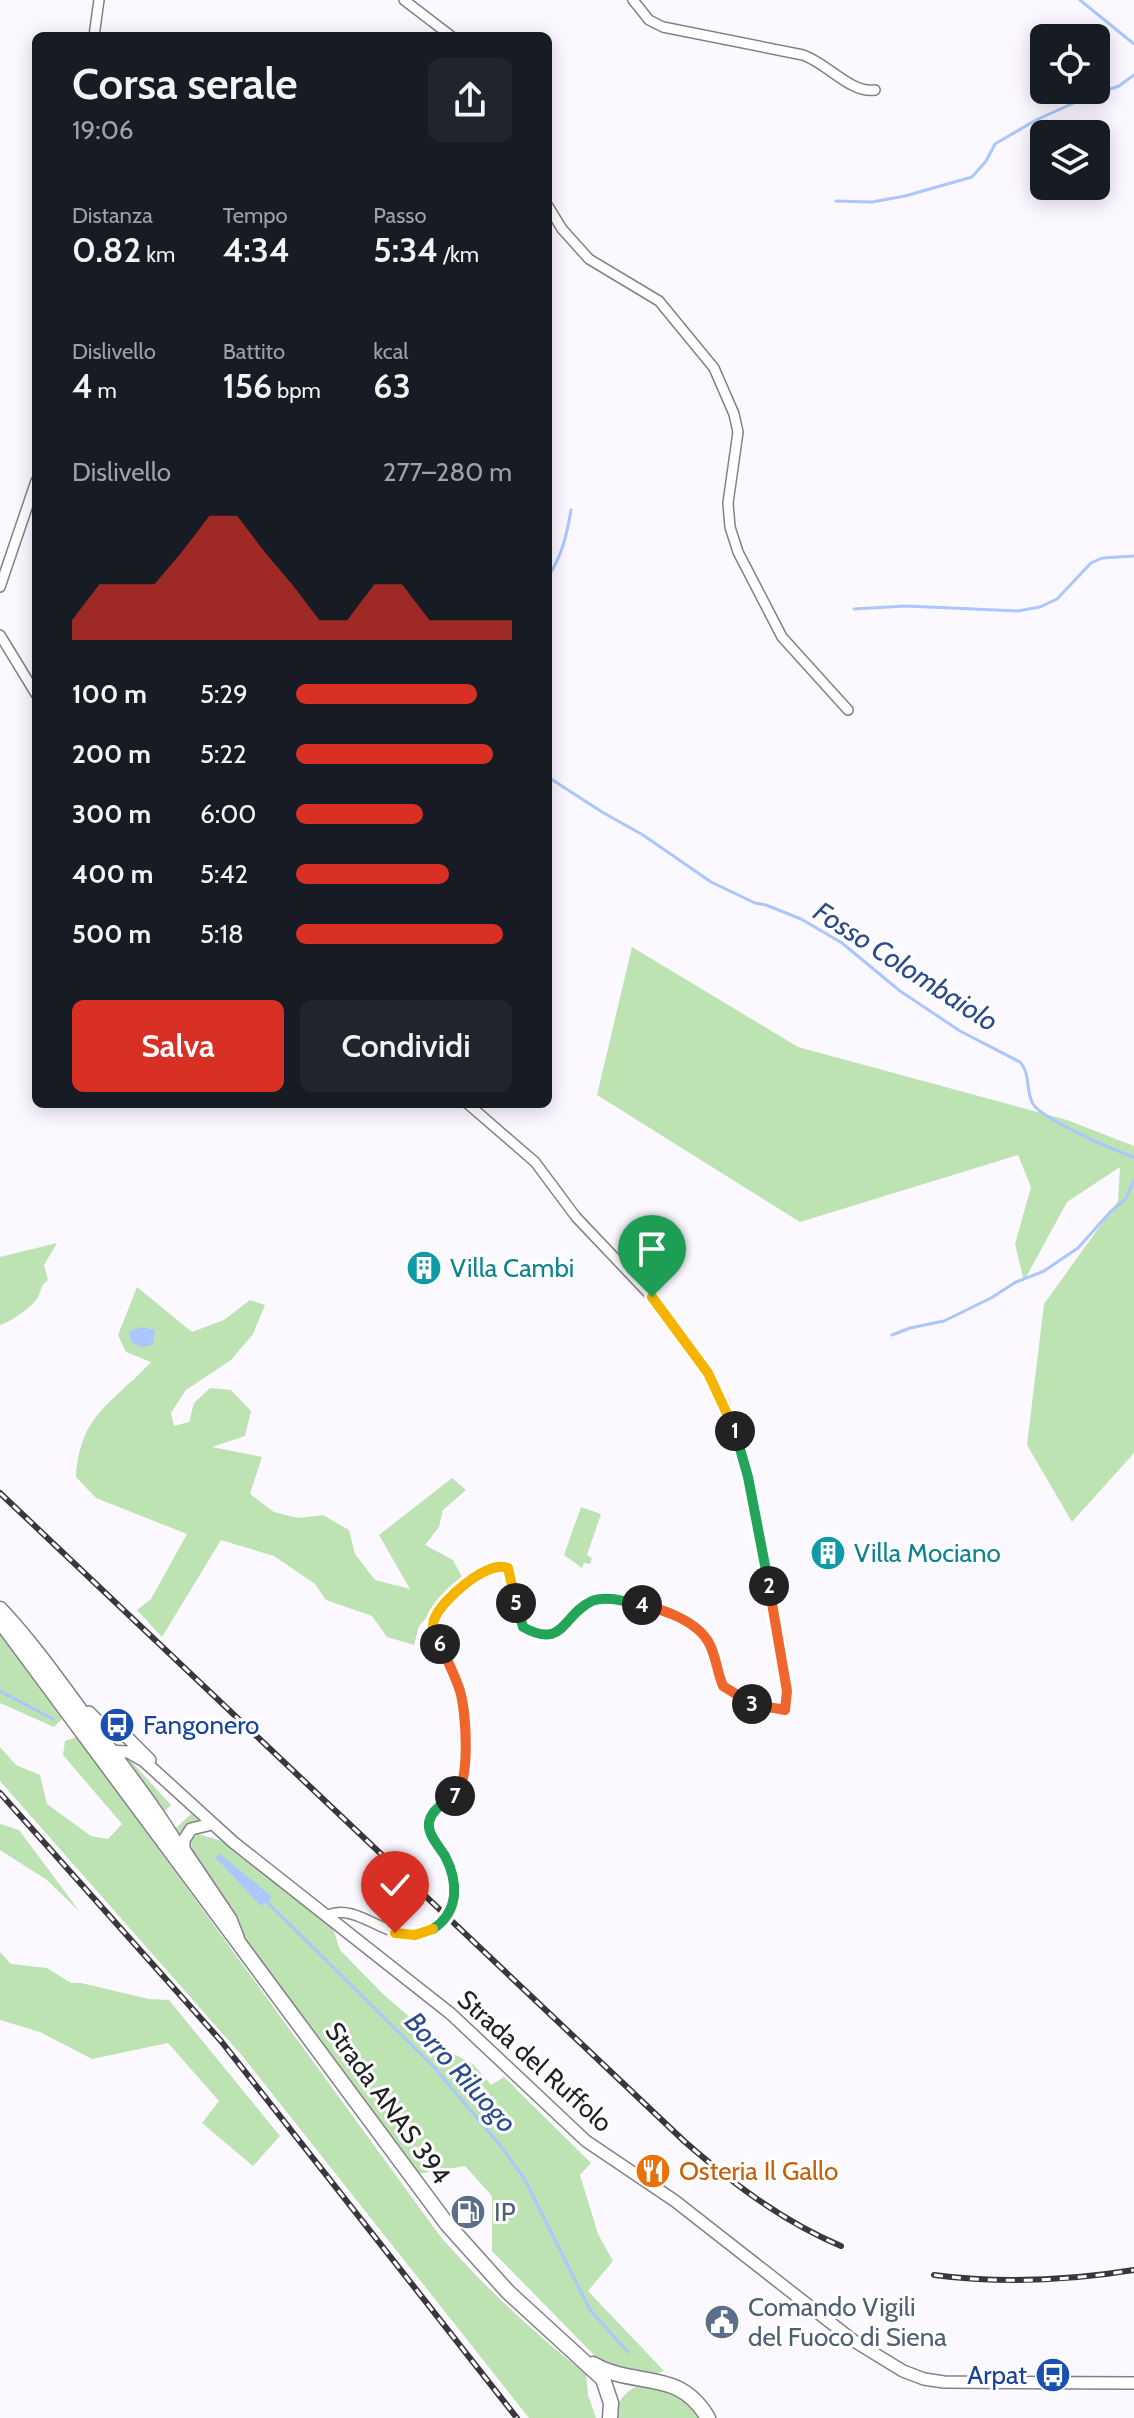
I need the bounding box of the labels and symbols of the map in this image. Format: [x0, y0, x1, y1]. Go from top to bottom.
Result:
water label: Fosso Colombaiolo [807, 894, 1005, 1038]
pin [618, 1215, 686, 1297]
building icon: Villa Cambi [405, 1249, 443, 1287]
place label: Villa Cambi [450, 1252, 574, 1284]
pin: 1 [715, 1411, 755, 1451]
building icon: Villa Mociano [809, 1534, 847, 1572]
place label: Villa Mociano [854, 1537, 1001, 1569]
pin: 2 [749, 1566, 789, 1606]
pin: 5 [496, 1583, 536, 1623]
pin: 4 [622, 1585, 662, 1625]
pin: 6 [420, 1624, 460, 1664]
pin: 3 [732, 1684, 772, 1724]
bus stop icon: Fangonero [98, 1706, 136, 1744]
place label: Fangonero [143, 1709, 259, 1741]
pin: 7 [435, 1776, 475, 1816]
pin [361, 1851, 429, 1933]
street label: Strada del Ruffolo [451, 1983, 619, 2139]
water label: Borro Riluogo [398, 2005, 524, 2139]
street label: Strada ANAS 394 [319, 2016, 457, 2190]
restaurant icon: Osteria Il Gallo [634, 2152, 672, 2190]
place label: Osteria Il Gallo [679, 2155, 838, 2187]
fuel station icon: IP [449, 2193, 487, 2231]
place label: IP [494, 2196, 516, 2228]
place label: Comando Vigili del Fuoco di Siena [748, 2291, 947, 2353]
public building icon: Comando Vigili del Fuoco di Siena [703, 2303, 741, 2341]
bus stop icon: Arpat [1034, 2356, 1072, 2394]
place label: Arpat [967, 2359, 1027, 2391]

